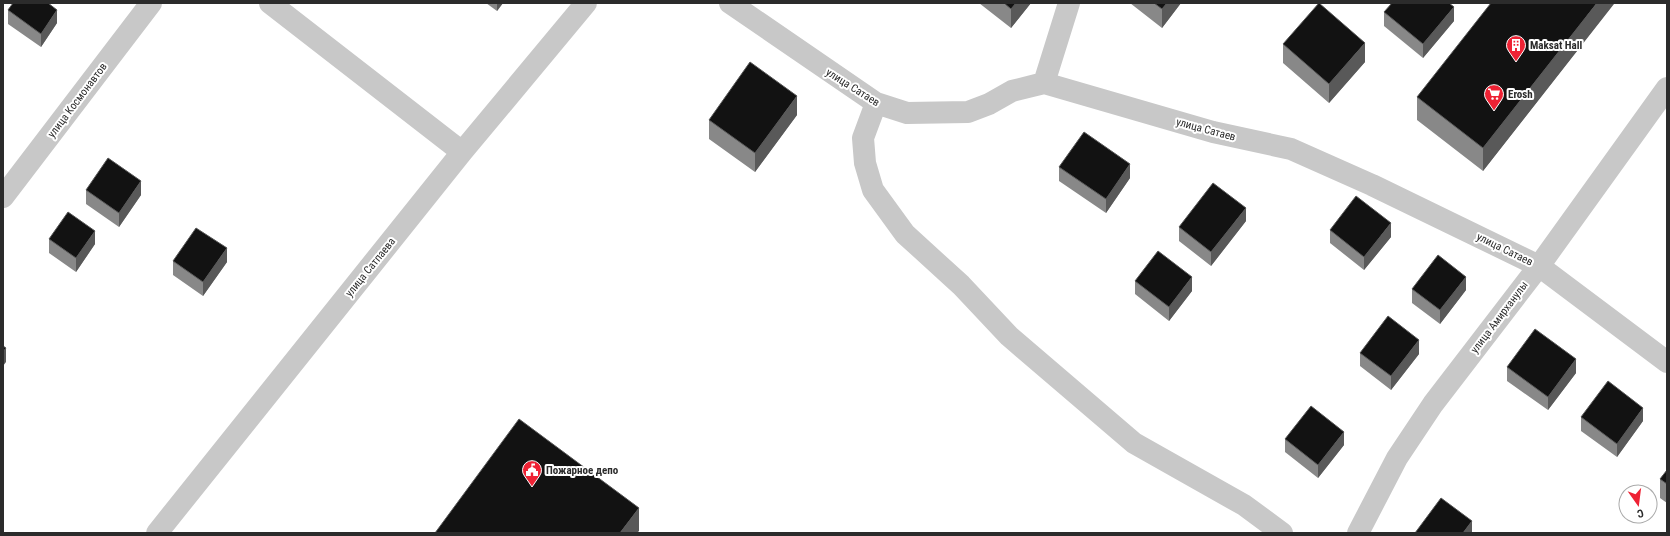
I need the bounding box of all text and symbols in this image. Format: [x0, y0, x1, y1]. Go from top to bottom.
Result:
building icon: Maksat Hall [1505, 34, 1527, 62]
place label: Maksat Hall [1530, 39, 1583, 52]
street label: улица Космонавтов [45, 60, 110, 140]
street label: улица Сатаев [823, 66, 882, 109]
supermarket icon: Erosh [1483, 83, 1505, 111]
place label: Erosh [1508, 88, 1533, 101]
street label: улица Сатаев [1175, 115, 1237, 144]
street label: улица Сатаев [1474, 230, 1535, 269]
street label: улица Сатпаева [343, 235, 398, 299]
street label: улица Амирханулы [1468, 279, 1531, 356]
public building icon: Пожарное депо [521, 459, 543, 487]
place label: Пожарное депо [546, 464, 619, 477]
north arrow [1618, 484, 1658, 524]
text: С [1636, 506, 1645, 520]

